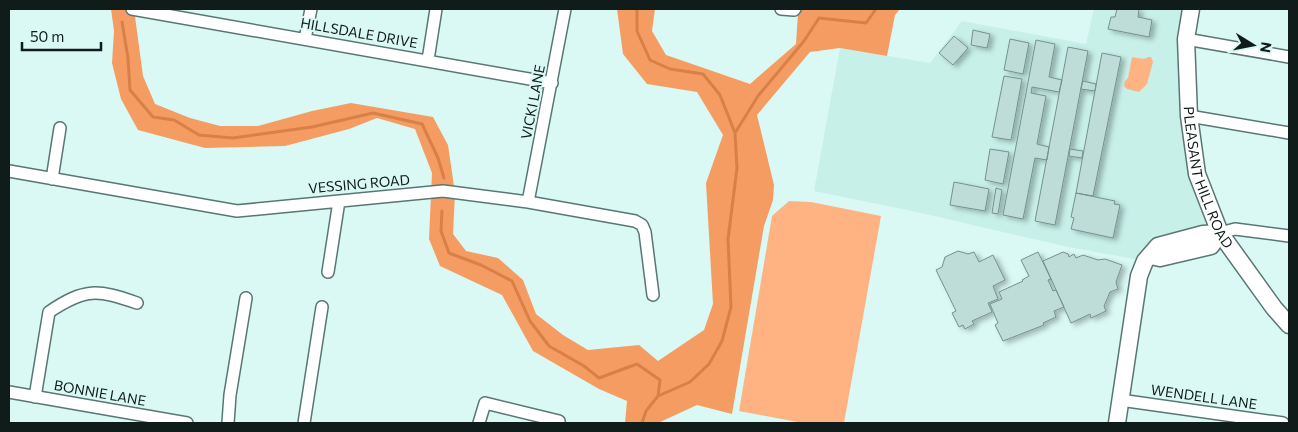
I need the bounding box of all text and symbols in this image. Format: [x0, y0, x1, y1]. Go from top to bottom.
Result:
street label: HILLSDALE DRIVE [299, 14, 419, 51]
scale bar [22, 20, 101, 52]
north arrow [1228, 20, 1278, 70]
text: 50 m [30, 27, 64, 45]
text: N [1257, 41, 1276, 54]
street label: VICKI LANE [517, 63, 548, 141]
street label: PLEASANT HILL ROAD [1181, 106, 1237, 251]
street label: VESSING ROAD [307, 171, 410, 196]
street label: BONNIE LANE [53, 376, 147, 409]
street label: WENDELL LANE [1150, 381, 1258, 412]

